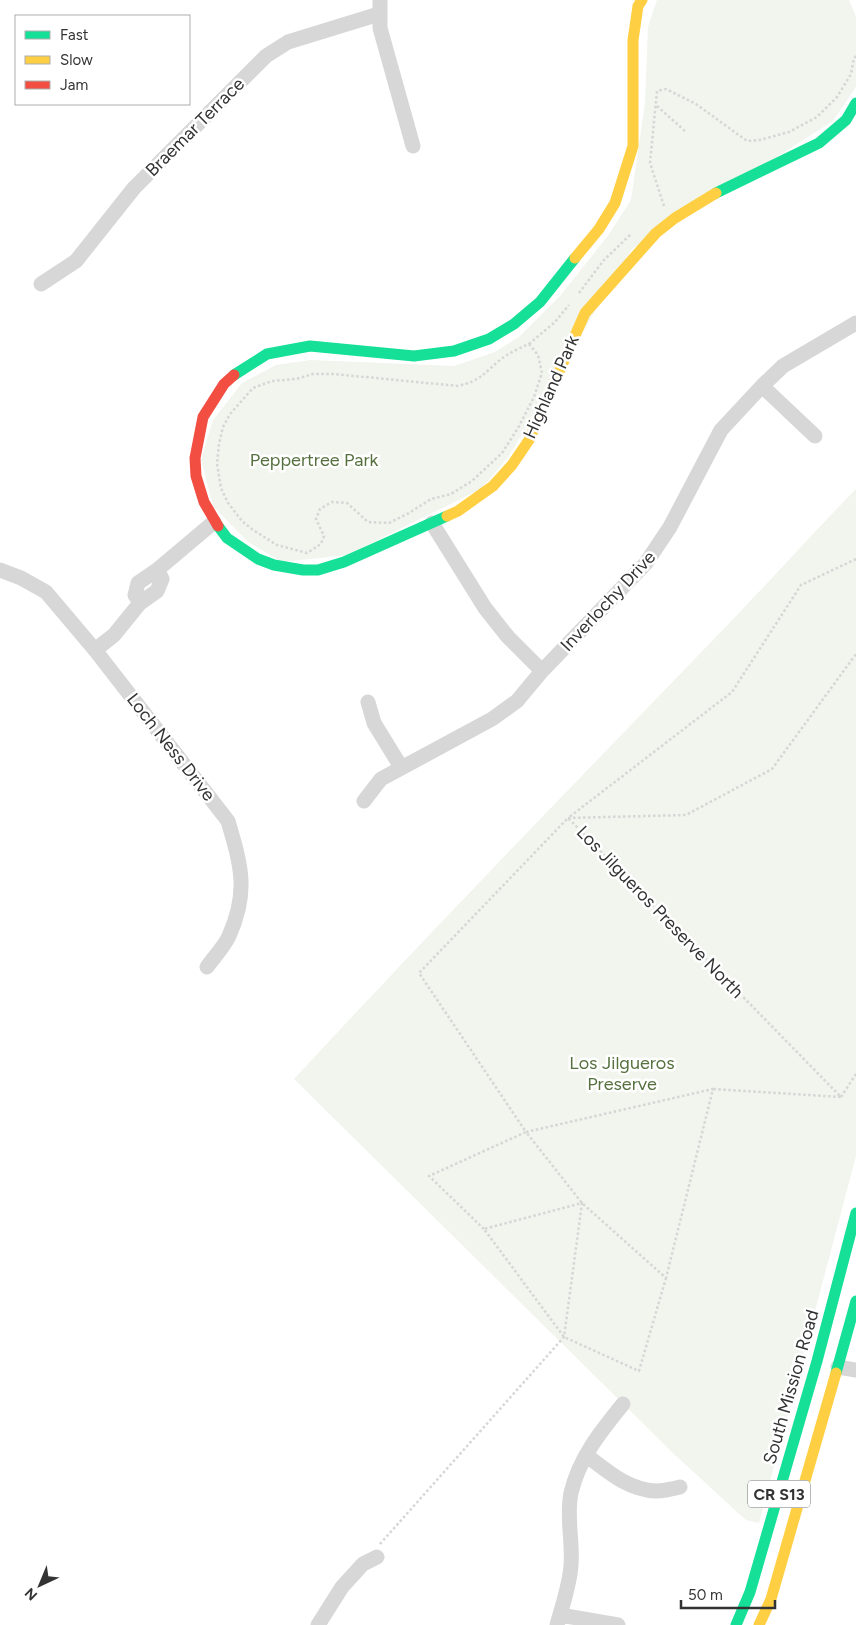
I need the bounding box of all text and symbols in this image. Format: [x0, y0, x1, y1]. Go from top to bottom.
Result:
legend [15, 15, 190, 105]
text: Fast [60, 26, 89, 44]
text: Slow [60, 51, 93, 69]
street label: Braemar Terrace [141, 73, 249, 181]
text: Jam [60, 76, 88, 94]
street label: Highland Park [518, 332, 584, 442]
park label: Peppertree Park [250, 449, 379, 471]
street label: Inverlochy Drive [556, 546, 660, 656]
street label: Loch Ness Drive [122, 689, 220, 805]
street label: Los Jilgueros Preserve North [572, 821, 748, 1003]
park label: Los Jilgueros Preserve [569, 1052, 675, 1095]
street label: South Mission Road [758, 1307, 824, 1467]
road number: CR S13 [748, 1480, 810, 1508]
north arrow [15, 1560, 65, 1610]
scale bar [681, 1578, 775, 1610]
text: N [22, 1584, 41, 1604]
text: 50 m [688, 1586, 723, 1604]

